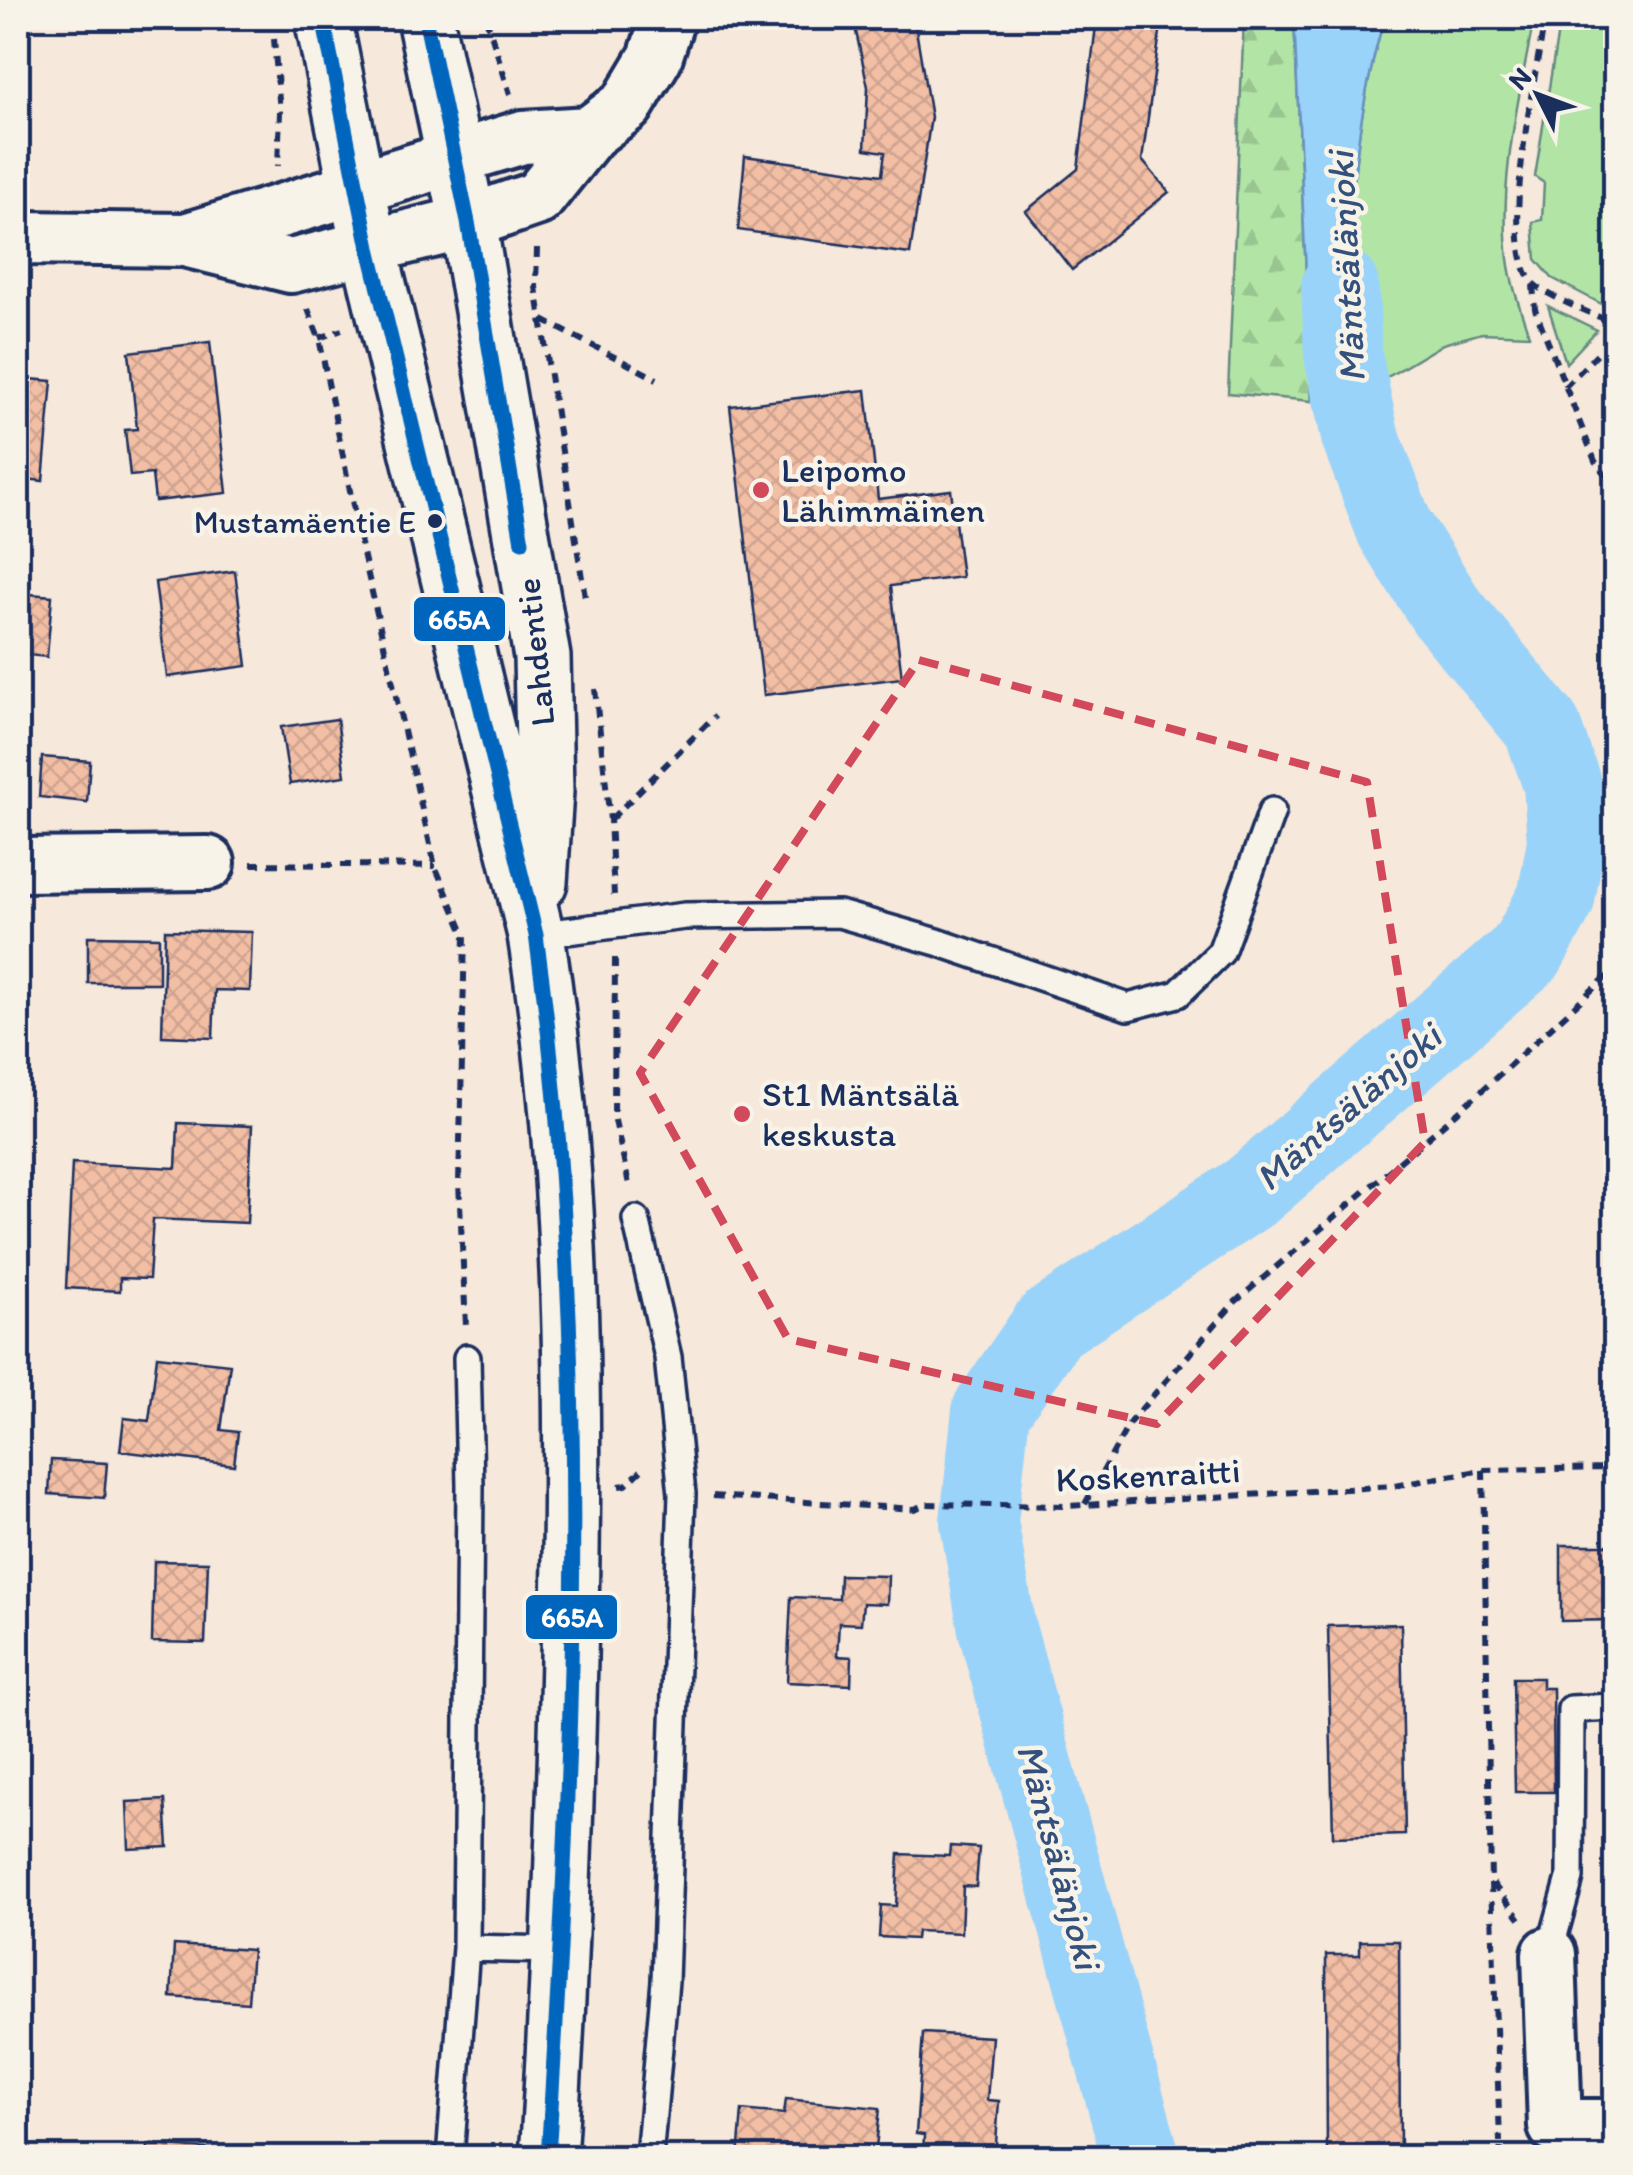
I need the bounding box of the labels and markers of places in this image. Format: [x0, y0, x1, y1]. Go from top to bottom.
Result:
place label: Leipomo Lähimmäinen [781, 449, 985, 531]
marker: Leipomo Lähimmäinen [750, 479, 772, 501]
place label: Mustamäentie E [194, 503, 416, 541]
marker: Mustamäentie E [425, 511, 445, 531]
place label: St1 Mäntsälä keskusta [762, 1073, 959, 1155]
marker: St1 Mäntsälä keskusta [731, 1103, 753, 1125]

